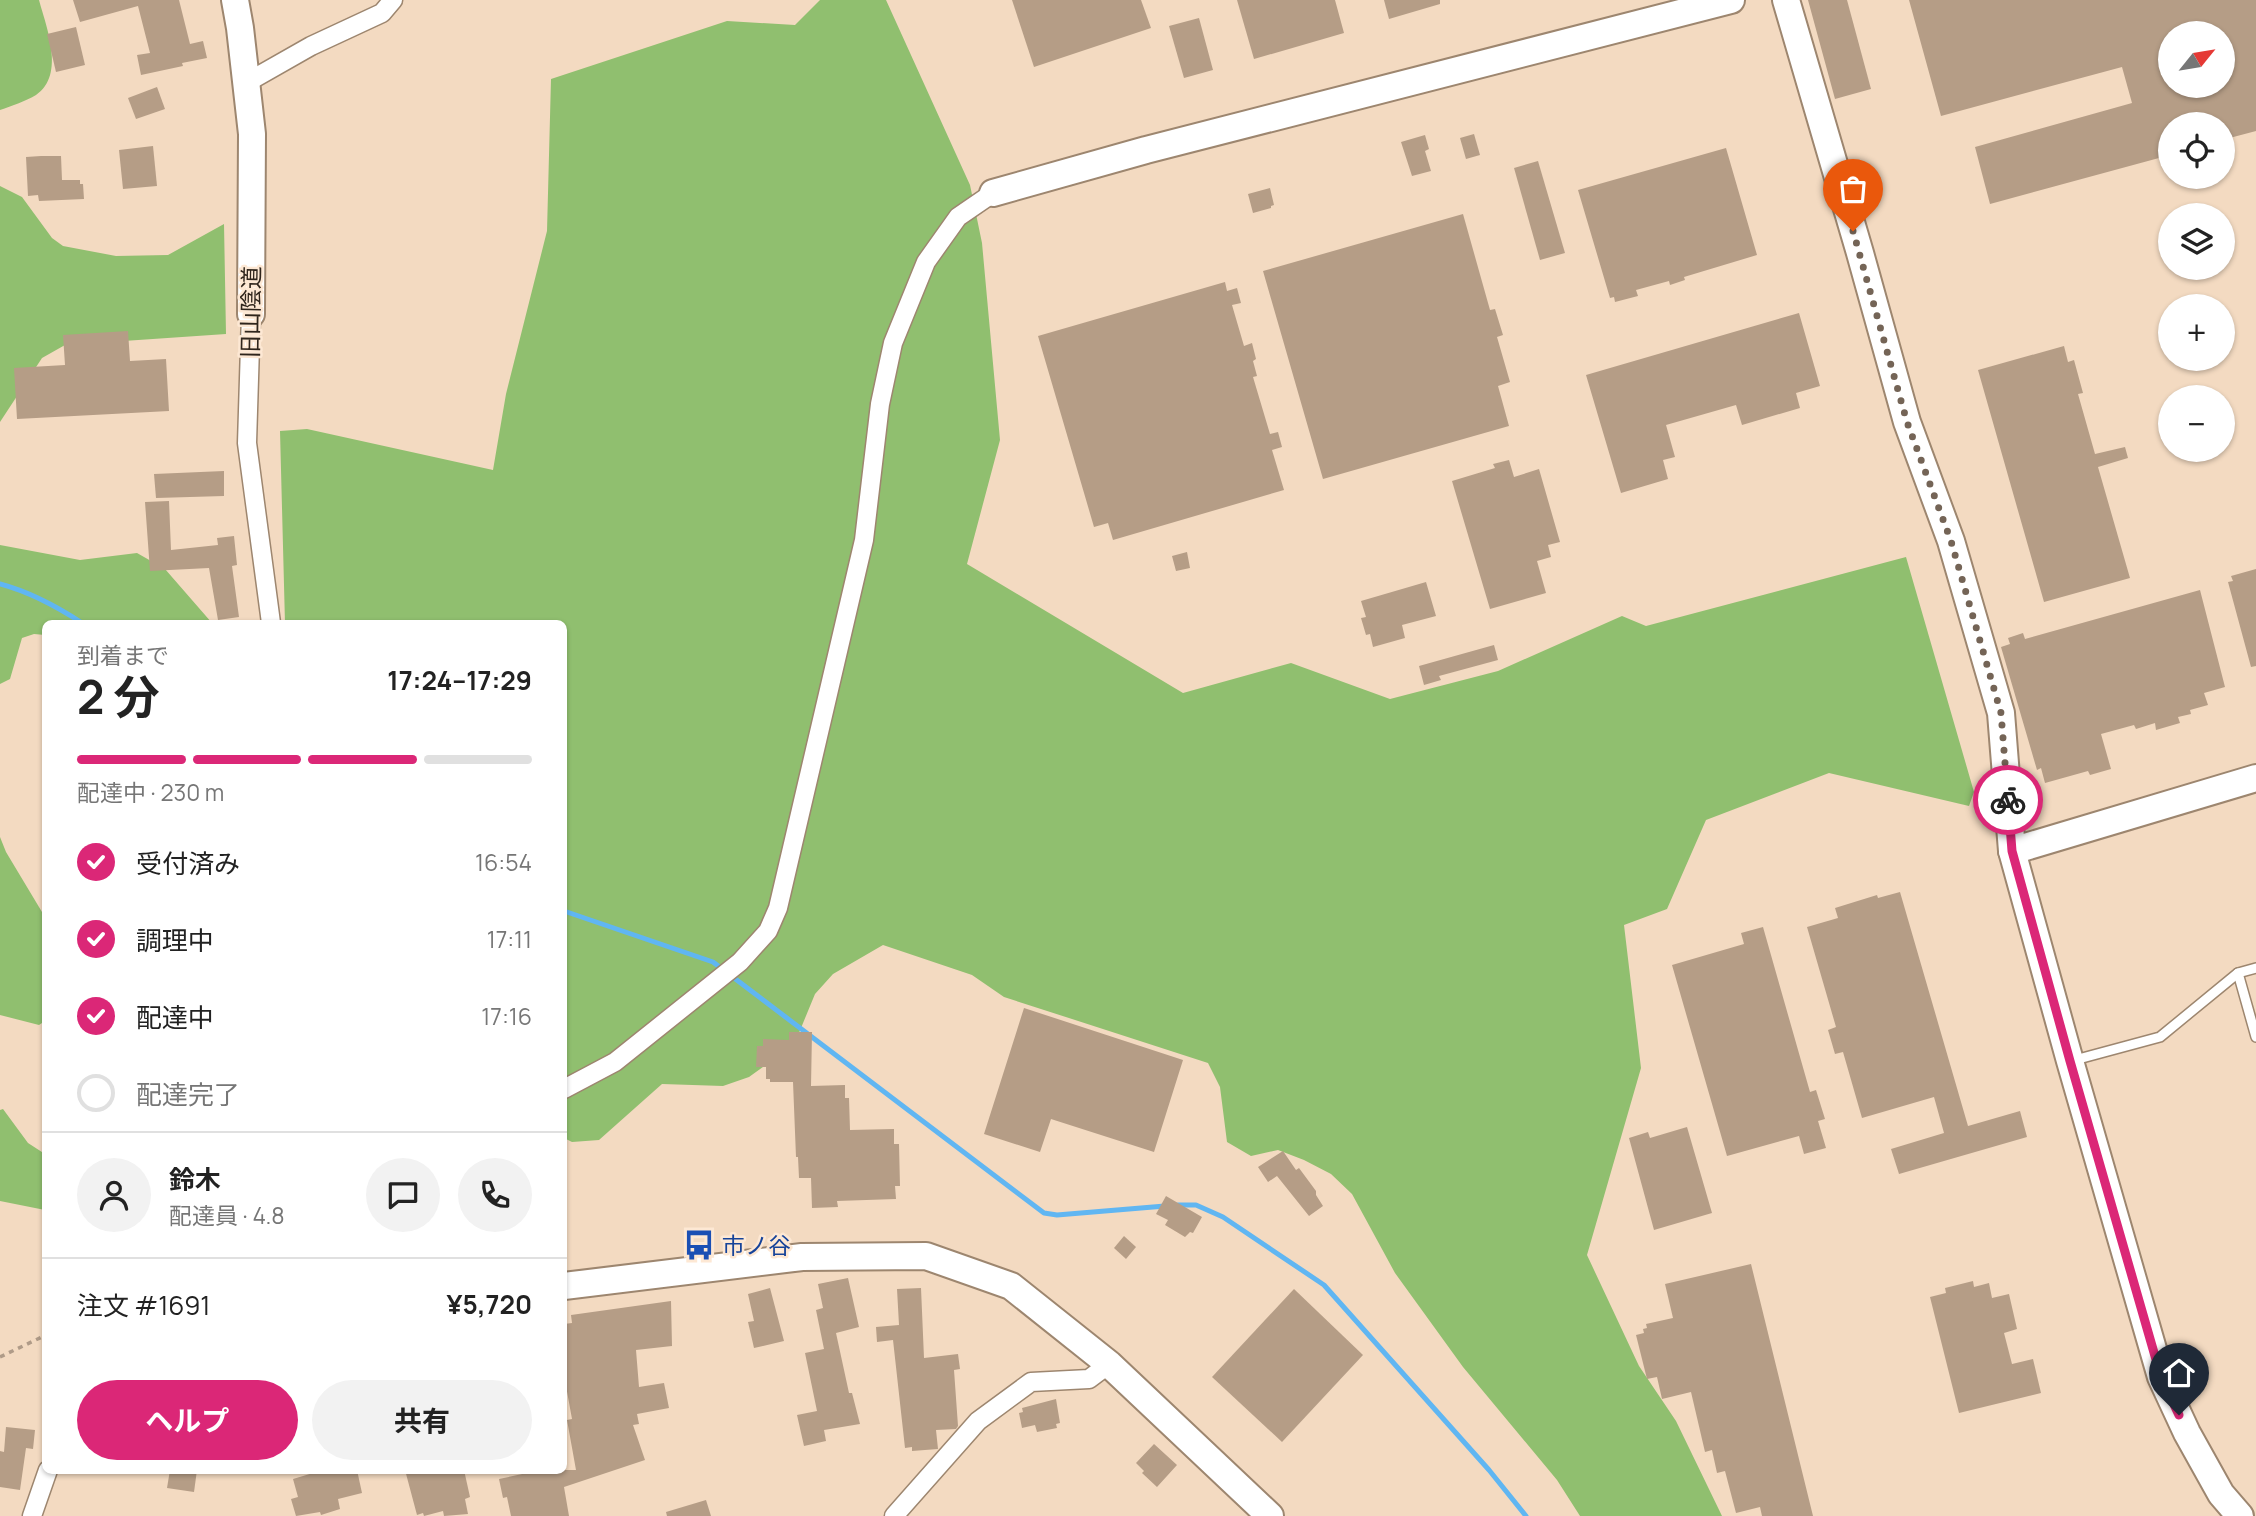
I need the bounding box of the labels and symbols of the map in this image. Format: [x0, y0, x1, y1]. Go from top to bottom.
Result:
north arrow [2158, 21, 2235, 98]
pin [1823, 159, 1883, 231]
street label: 旧山陰道 [233, 266, 267, 358]
courier [1973, 765, 2043, 835]
bus stop icon: 市ノ谷 [682, 1228, 716, 1262]
place label: 市ノ谷 [722, 1229, 791, 1261]
pin [2149, 1343, 2209, 1415]

